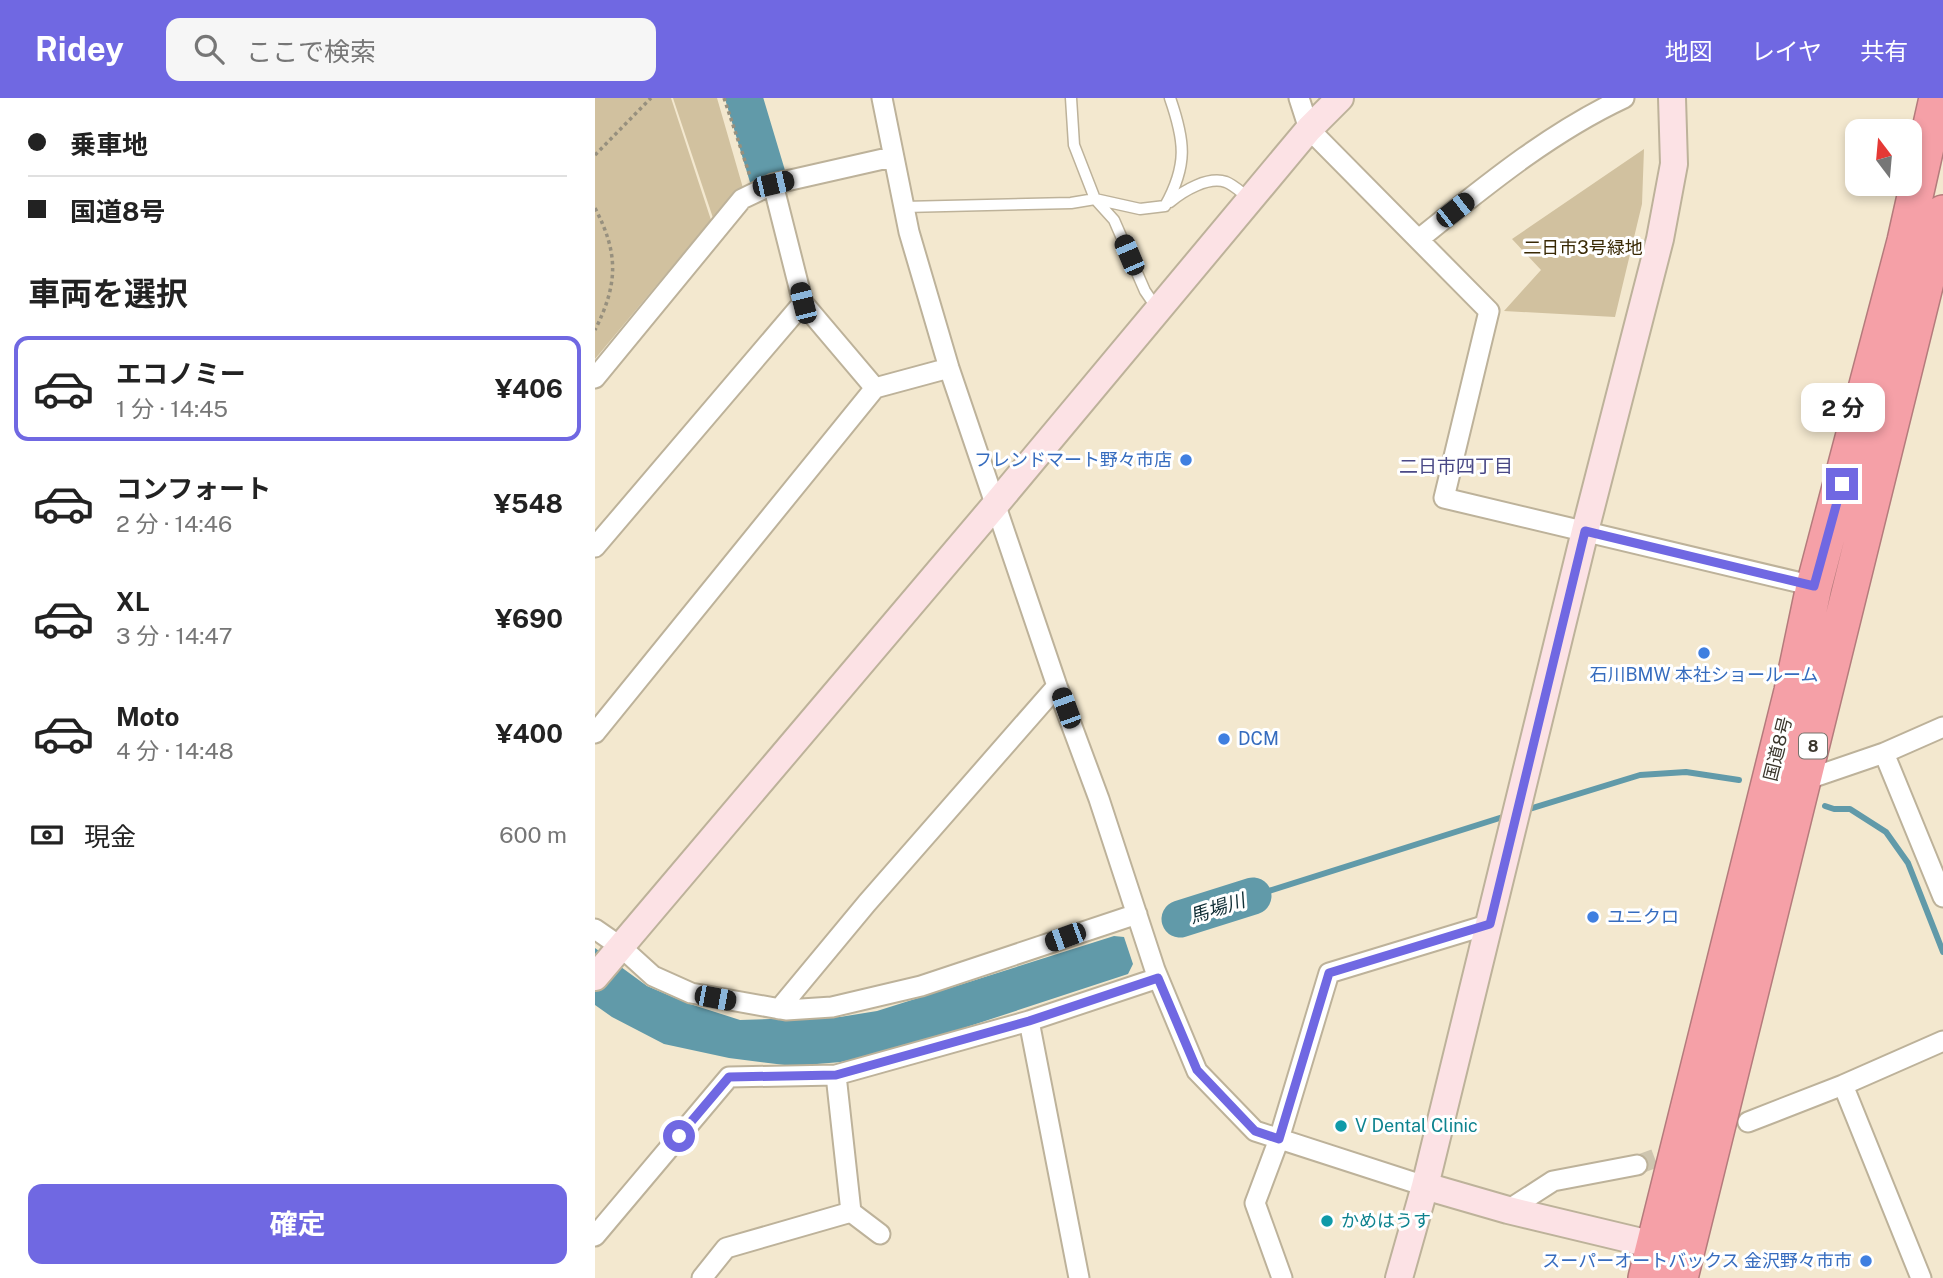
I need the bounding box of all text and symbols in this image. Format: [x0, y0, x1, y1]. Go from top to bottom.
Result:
search box [166, 18, 656, 81]
text: Ridey [35, 30, 124, 68]
icon: search [190, 30, 228, 68]
text: ここで検索 [246, 36, 376, 67]
text: 地図 [1665, 37, 1713, 65]
text: レイヤ [1751, 37, 1822, 65]
text: 共有 [1860, 37, 1908, 65]
north arrow [1845, 119, 1921, 196]
map controls [1845, 119, 1922, 196]
text: 乗車地 [70, 129, 148, 160]
car [751, 169, 796, 199]
car [1432, 189, 1479, 231]
text: 国道8号 [70, 196, 165, 227]
car [1112, 232, 1147, 278]
park label: 二日市3号緑地 [1523, 237, 1643, 258]
text: 車両を選択 [28, 275, 188, 312]
car [788, 280, 819, 326]
icon: car [32, 357, 95, 420]
text: エコノミー [116, 358, 246, 389]
text: ¥406 [495, 373, 563, 404]
callout: 2 分 [1800, 382, 1884, 432]
text: 2 分 [1822, 394, 1864, 421]
text: 1 分 · 14:45 [116, 395, 228, 422]
place label: フレンドマート野々市店 [974, 449, 1172, 470]
marker: フレンドマート野々市店 [1178, 452, 1194, 468]
district label: 二日市四丁目 [1399, 455, 1513, 477]
route end [1826, 468, 1858, 500]
icon: car [32, 472, 95, 535]
text: コンフォート [116, 473, 271, 504]
text: ¥548 [494, 488, 563, 519]
text: 2 分 · 14:46 [116, 510, 232, 537]
text: XL [116, 586, 150, 617]
icon: car [32, 587, 95, 650]
text: ¥690 [495, 603, 563, 634]
text: 3 分 · 14:47 [116, 622, 233, 649]
marker: 石川BMW 本社ショールーム [1696, 645, 1712, 661]
place label: 石川BMW 本社ショールーム [1589, 664, 1819, 685]
car [1049, 685, 1084, 731]
text: Moto [116, 701, 179, 732]
icon: car [32, 702, 95, 765]
street label: 国道8号 [1759, 714, 1796, 783]
text: ¥400 [495, 718, 563, 749]
place label: DCM [1238, 728, 1279, 749]
marker: DCM [1216, 731, 1232, 747]
road number: 8 [1799, 734, 1827, 758]
text: 4 分 · 14:48 [116, 737, 234, 764]
icon: cash [28, 816, 66, 854]
text: 現金 [84, 821, 136, 852]
text: 600 m [499, 821, 567, 848]
water label: 馬場川 [1186, 888, 1249, 927]
place label: ユニクロ [1607, 906, 1679, 927]
marker: ユニクロ [1585, 909, 1601, 925]
car [1042, 920, 1089, 954]
car [693, 984, 738, 1012]
place label: V Dental Clinic [1355, 1115, 1478, 1136]
marker: V Dental Clinic [1333, 1118, 1349, 1134]
route start [663, 1120, 695, 1152]
button: 確定 [28, 1184, 567, 1264]
place label: かめはうす [1341, 1210, 1431, 1231]
marker: かめはうす [1319, 1213, 1335, 1229]
place label: スーパーオートバックス 金沢野々市市 [1542, 1250, 1852, 1271]
marker: スーパーオートバックス 金沢野々市市 [1858, 1253, 1874, 1269]

